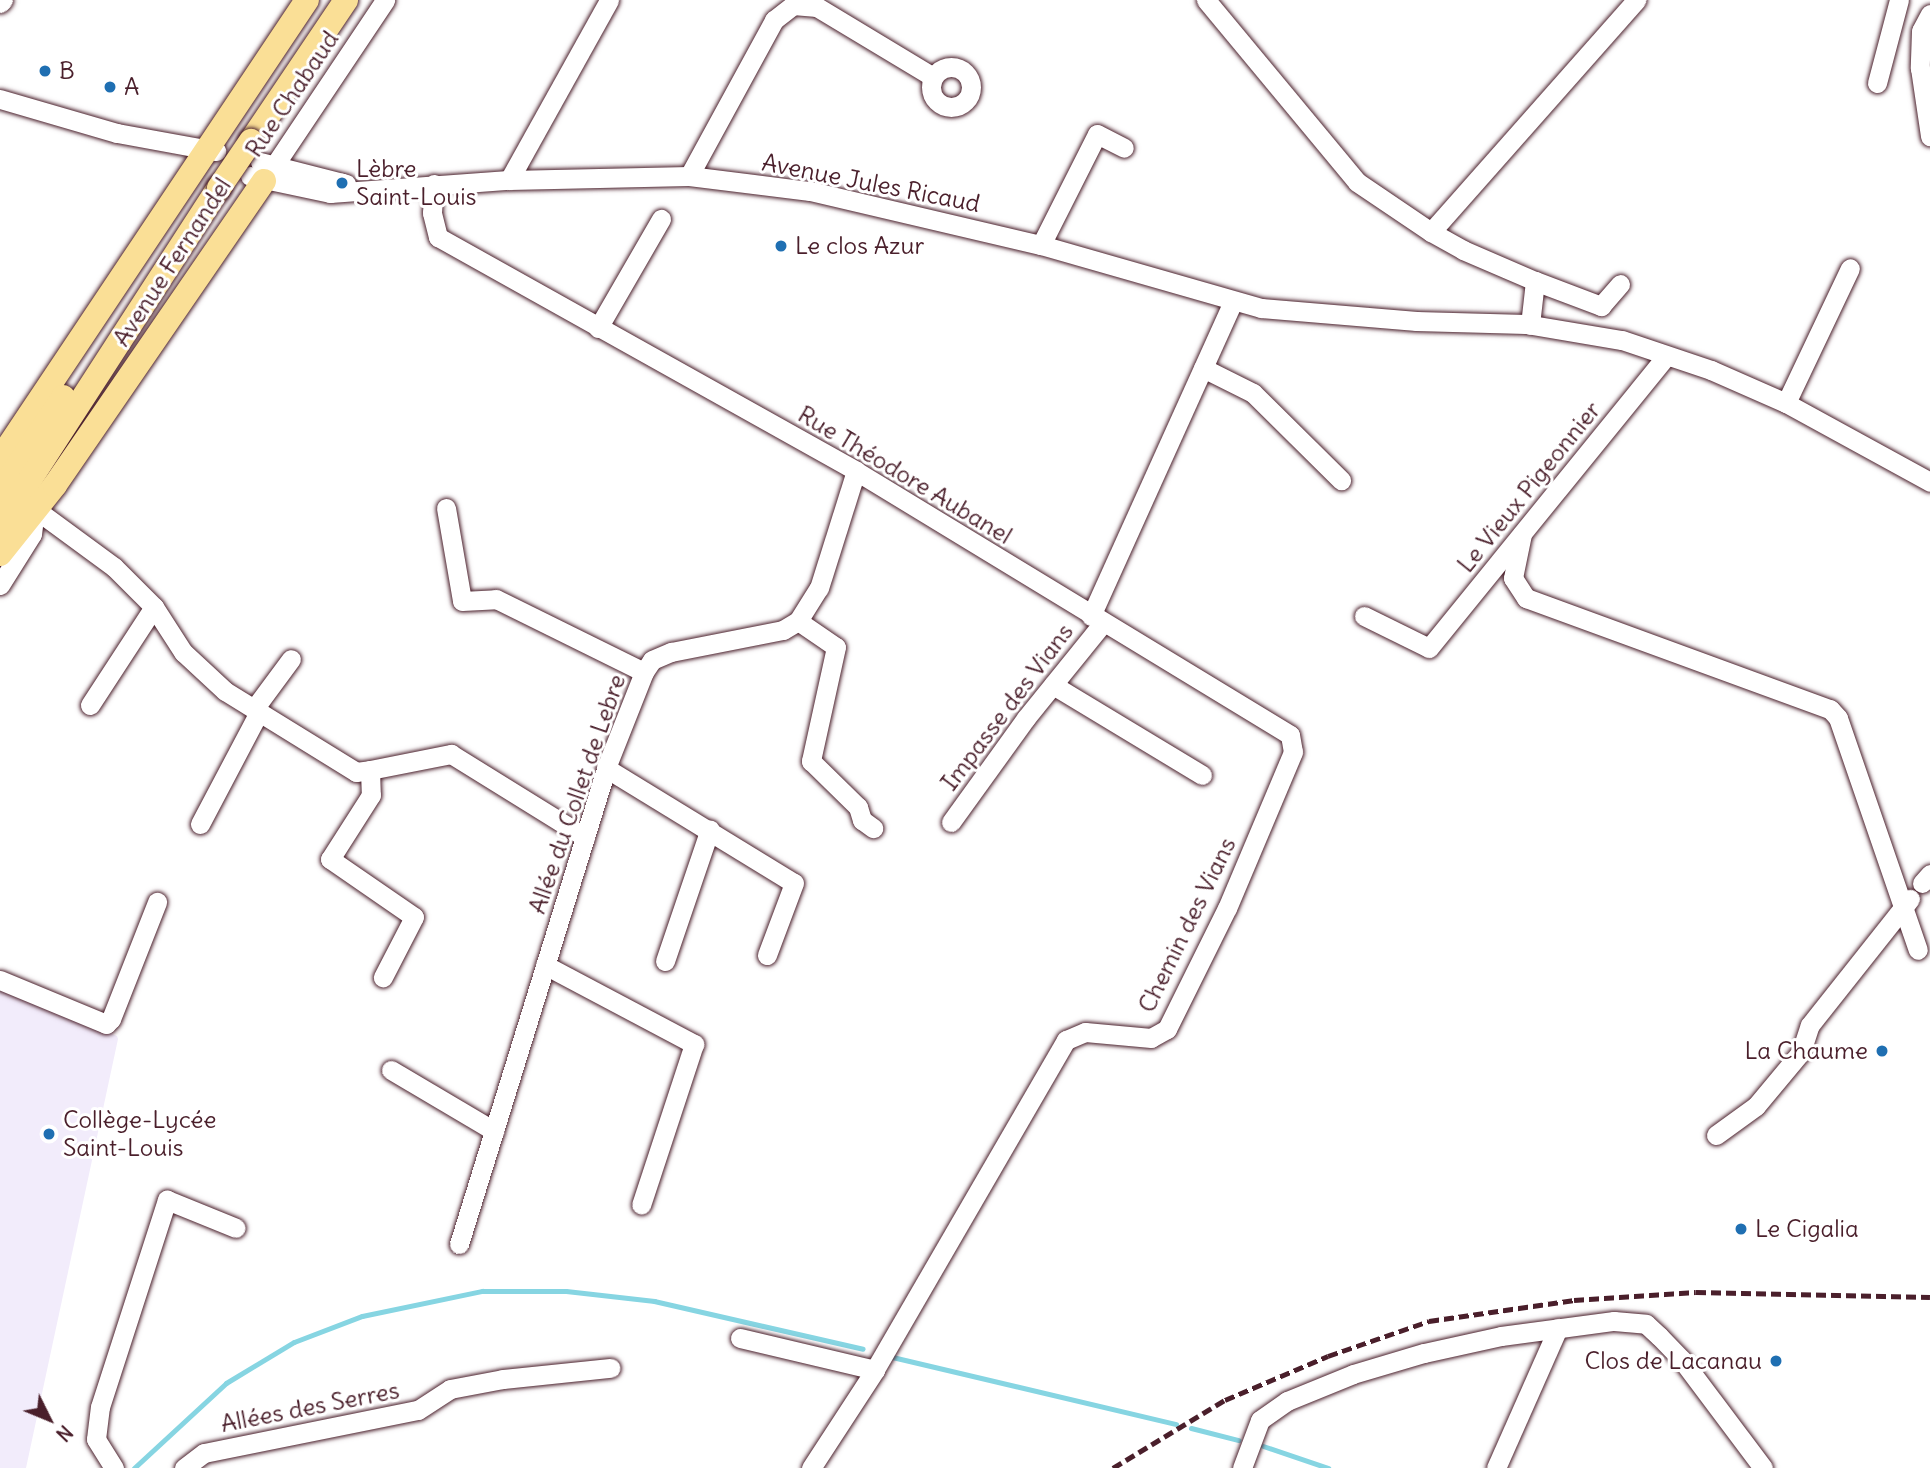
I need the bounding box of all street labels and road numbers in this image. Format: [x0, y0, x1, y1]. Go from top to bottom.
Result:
street label: Rue Chabaud [239, 25, 345, 163]
street label: Avenue Jules Ricaud [760, 148, 982, 218]
street label: Avenue Fernandel [107, 172, 237, 352]
street label: Le Vieux Pigeonnier [1451, 396, 1607, 578]
street label: Rue Théodore Aubanel [793, 400, 1017, 550]
street label: Impasse des Vians [935, 618, 1079, 796]
street label: Allée du Collet de Lebre [522, 671, 632, 917]
street label: Chemin des Vians [1132, 833, 1242, 1017]
street label: Allées des Serres [218, 1376, 402, 1438]

